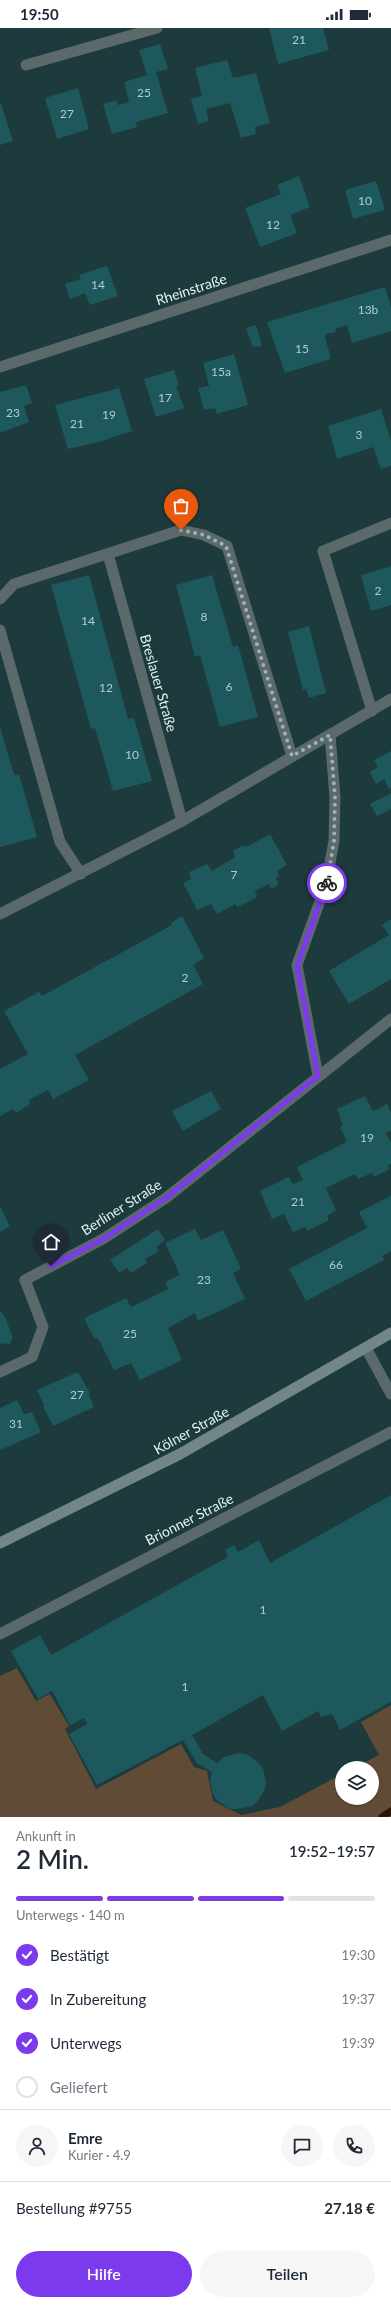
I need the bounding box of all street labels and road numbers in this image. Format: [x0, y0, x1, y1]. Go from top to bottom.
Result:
street label: Rheinstraße [153, 270, 229, 308]
street label: Breslauer Straße [137, 632, 181, 734]
street label: Berliner Straße [78, 1176, 164, 1238]
street label: Kölner Straße [150, 1402, 232, 1458]
street label: Brionner Straße [142, 1490, 236, 1548]

